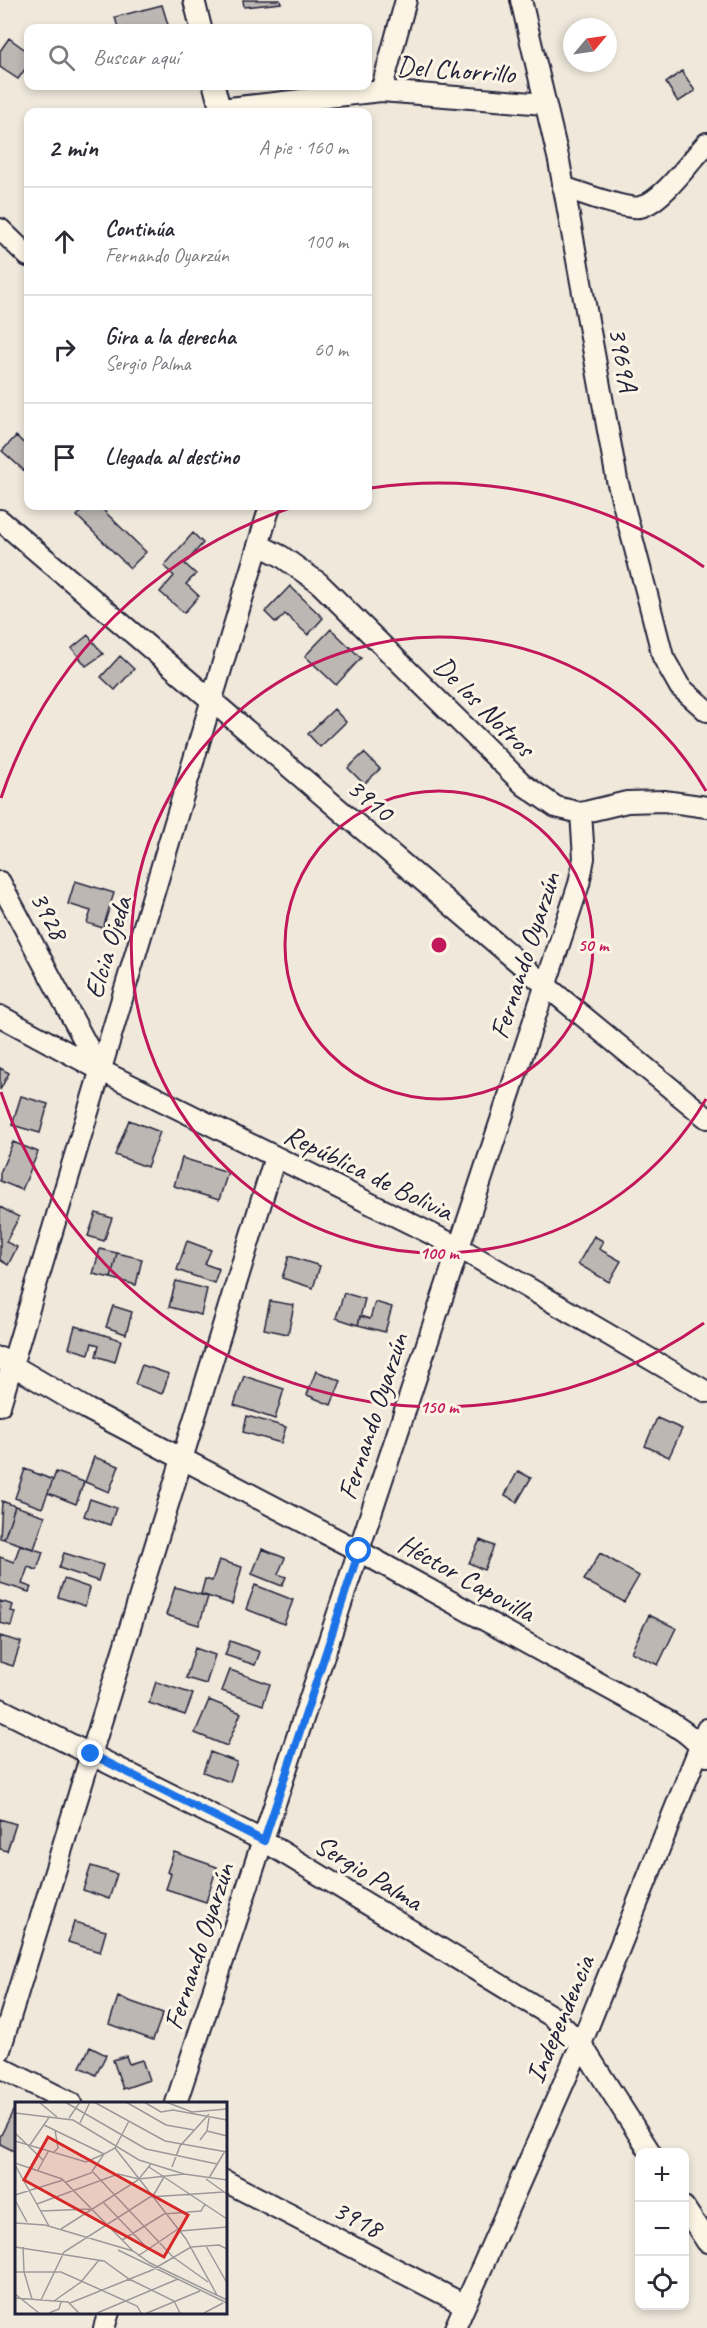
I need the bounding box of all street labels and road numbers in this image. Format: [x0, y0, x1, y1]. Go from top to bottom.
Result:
street label: Del Chorrillo [396, 48, 518, 91]
street label: 3969A [601, 324, 647, 396]
street label: De los Notros [427, 648, 544, 766]
street label: 3910 [340, 770, 403, 831]
street label: Fernando Oyarzún [481, 866, 568, 1043]
street label: 3928 [22, 885, 78, 948]
street label: Elcia Ojeda [75, 890, 140, 1002]
street label: República de Bolivia [279, 1117, 460, 1229]
street label: Fernando Oyarzún [329, 1327, 416, 1504]
street label: Héctor Capovilla [392, 1526, 543, 1630]
street label: Sergio Palma [308, 1827, 431, 1919]
street label: Fernando Oyarzún [155, 1857, 242, 2034]
street label: Independencia [517, 1949, 603, 2088]
street label: 3918 [327, 2191, 390, 2247]

